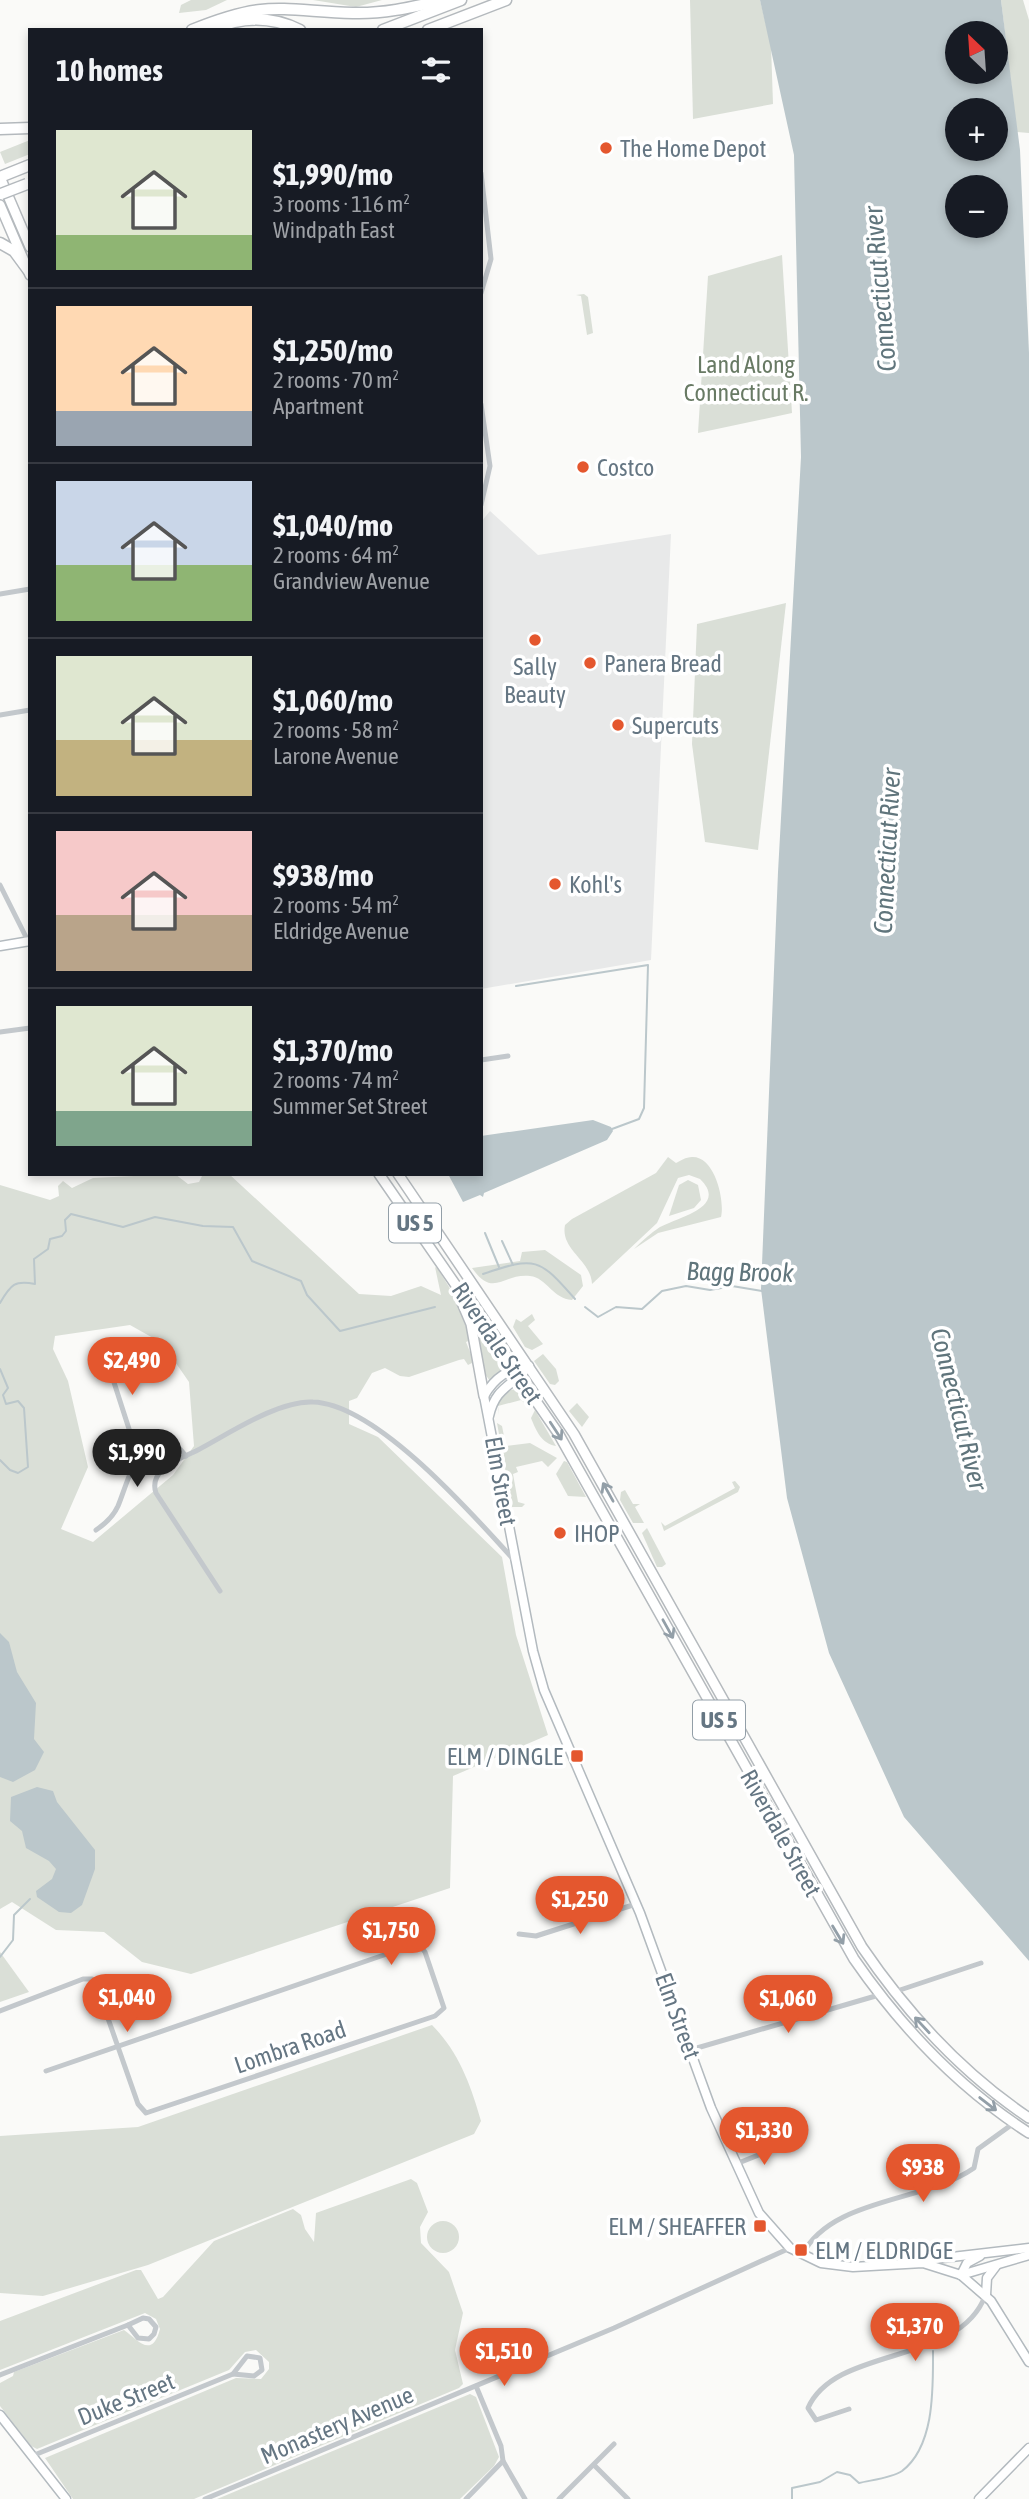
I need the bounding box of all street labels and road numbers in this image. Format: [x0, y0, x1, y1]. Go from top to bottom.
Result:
road number: US 5 [389, 1204, 441, 1242]
street label: Riverdale Street [446, 1277, 548, 1409]
street label: Elm Street [480, 1434, 522, 1528]
road number: US 5 [693, 1700, 745, 1740]
street label: Riverdale Street [735, 1765, 827, 1901]
street label: Elm Street [650, 1969, 706, 2063]
street label: Lombra Road [231, 2015, 349, 2079]
street label: Duke Street [74, 2367, 178, 2431]
street label: Monastery Avenue [257, 2381, 417, 2469]

